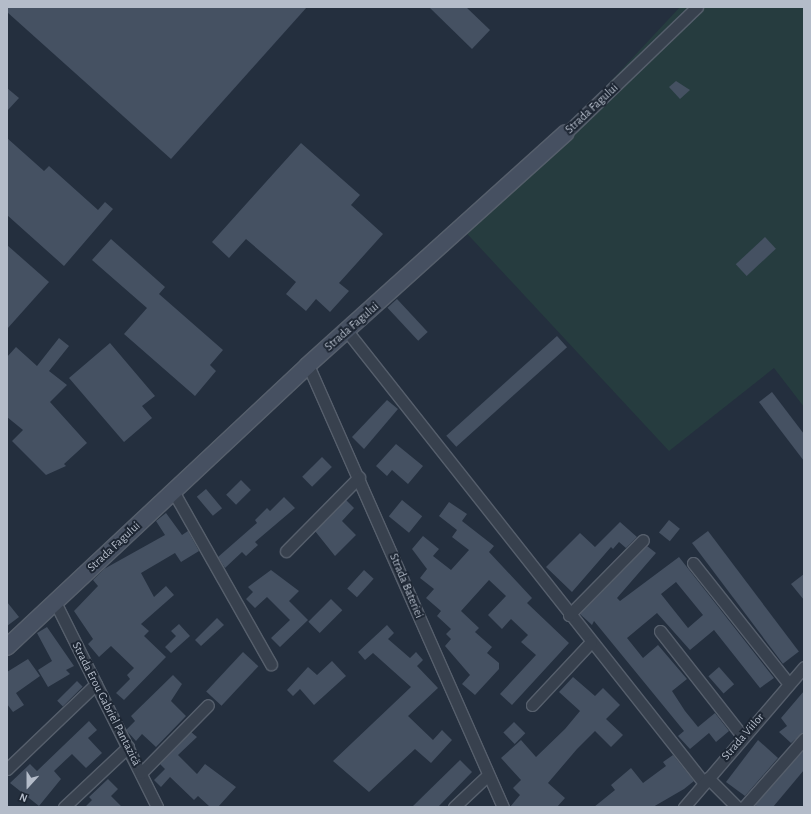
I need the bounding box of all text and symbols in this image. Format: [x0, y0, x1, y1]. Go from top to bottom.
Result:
street label: Strada Fagului [563, 81, 621, 137]
street label: Strada Fagului [322, 300, 382, 354]
street label: Strada Fagului [85, 519, 143, 575]
street label: Strada Bateriei [386, 551, 426, 621]
street label: Strada Erou Gabriel Pantazică [69, 640, 143, 768]
street label: Strada Viilor [719, 711, 767, 763]
north arrow [8, 766, 48, 806]
text: N [18, 791, 29, 804]

